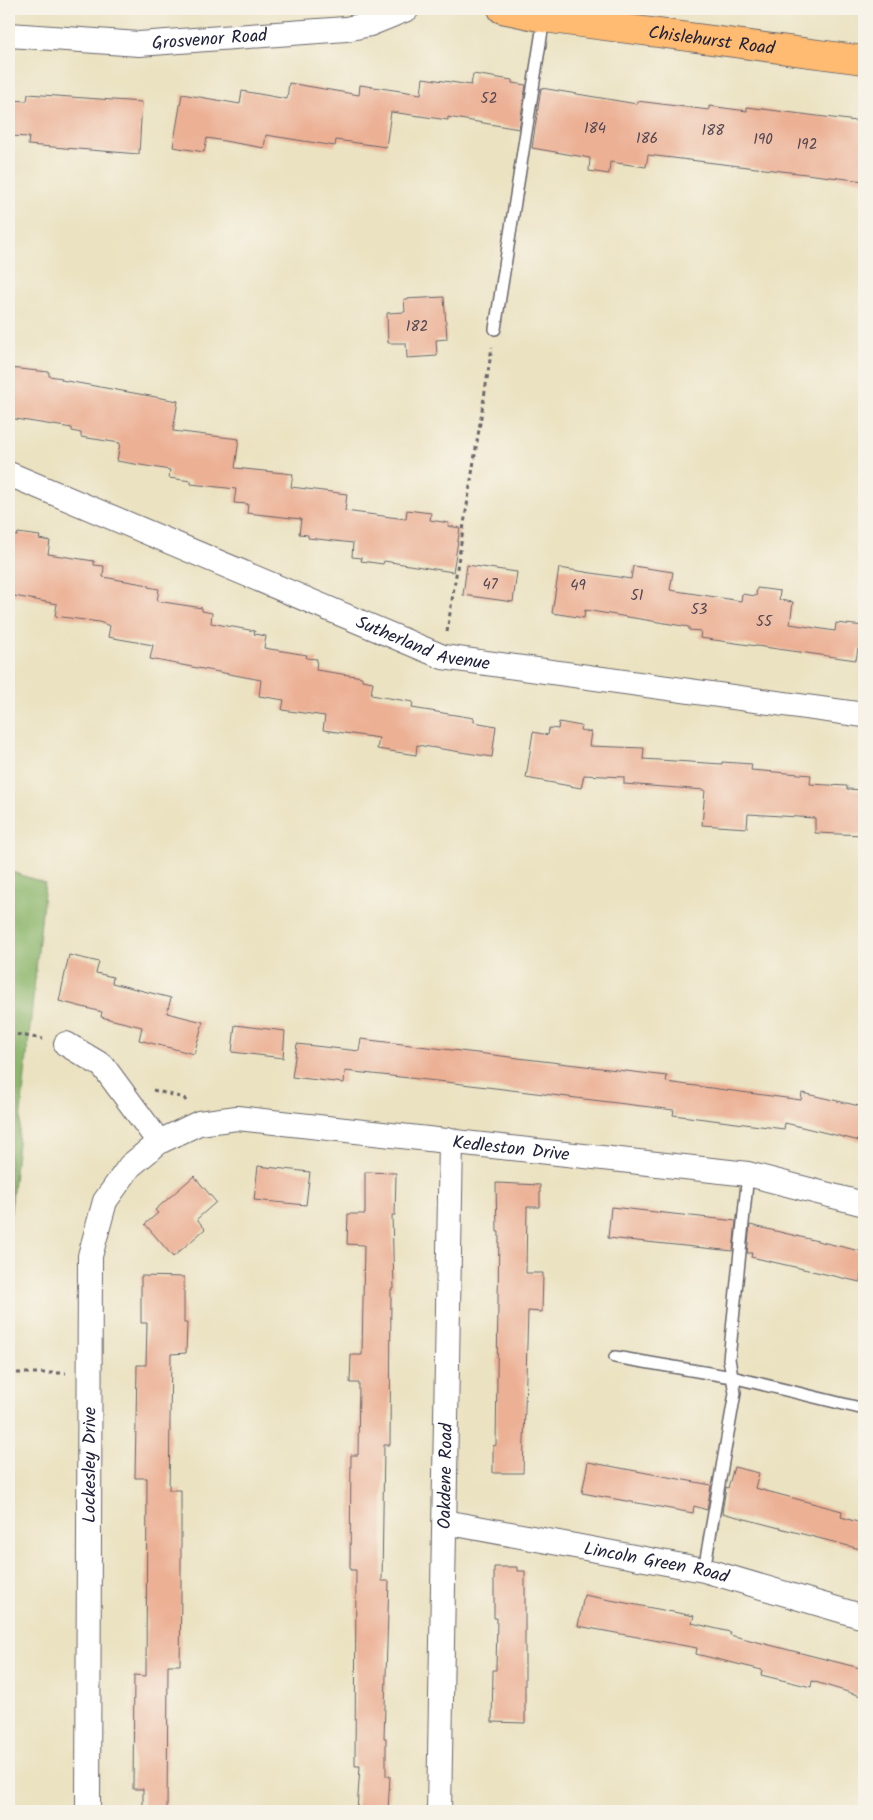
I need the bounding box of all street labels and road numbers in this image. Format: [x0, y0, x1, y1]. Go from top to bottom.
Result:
street label: Chislehurst Road [646, 19, 777, 64]
street label: Grosvenor Road [151, 22, 269, 59]
street label: Sutherland Avenue [351, 609, 492, 679]
street label: Kedleston Drive [451, 1129, 571, 1170]
street label: Lockesley Drive [76, 1407, 105, 1523]
street label: Oakdene Road [431, 1422, 462, 1529]
street label: Lincoln Green Road [581, 1535, 733, 1593]

